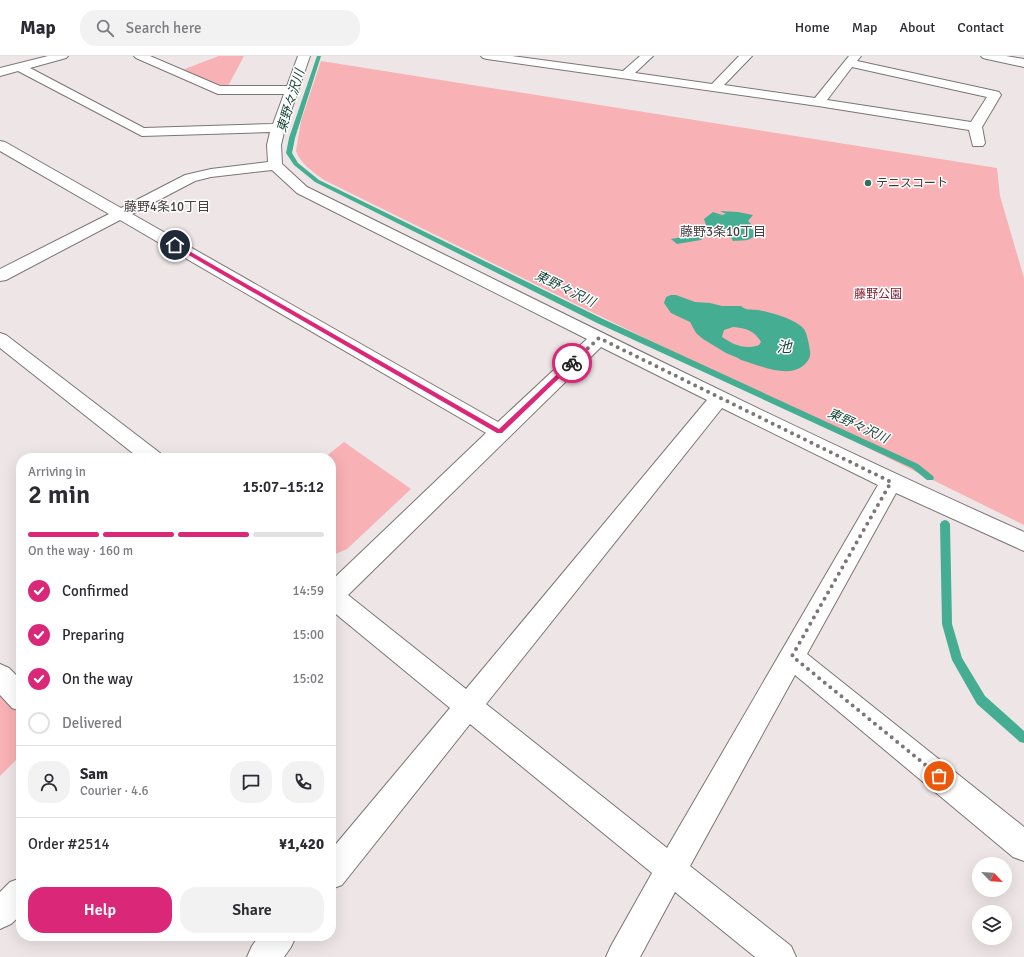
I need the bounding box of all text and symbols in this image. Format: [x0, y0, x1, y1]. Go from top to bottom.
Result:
search box [80, 10, 360, 46]
text: Map [20, 16, 56, 40]
icon: search [94, 17, 116, 39]
text: Search here [126, 19, 201, 37]
text: Home [795, 19, 830, 36]
text: Map [852, 19, 877, 36]
text: About [899, 19, 935, 36]
text: Contact [957, 19, 1004, 36]
water label: 東野々沢川 [274, 66, 309, 134]
place label: テニスコート [876, 176, 948, 191]
marker: テニスコート [863, 178, 873, 188]
district label: 藤野4条10丁目 [124, 199, 210, 215]
district label: 藤野3条10丁目 [680, 224, 766, 240]
pin [158, 228, 192, 262]
icon: home [164, 234, 186, 256]
water label: 東野々沢川 [532, 268, 600, 311]
park label: 藤野公園 [854, 287, 902, 302]
water label: 池 [776, 338, 793, 356]
courier [552, 343, 592, 383]
icon: bike [561, 352, 583, 374]
water label: 東野々沢川 [825, 405, 893, 448]
text: Arriving in [28, 464, 86, 480]
text: 15:07–15:12 [243, 478, 324, 496]
text: 2 min [28, 479, 90, 511]
text: On the way · 160 m [28, 543, 133, 559]
icon: check [28, 580, 50, 602]
text: Confirmed [62, 582, 129, 600]
text: 14:59 [292, 583, 324, 599]
icon: check [28, 624, 50, 646]
text: Preparing [62, 626, 125, 644]
text: 15:00 [292, 627, 324, 643]
icon: check [28, 668, 50, 690]
text: On the way [62, 670, 133, 688]
text: 15:02 [292, 671, 324, 687]
text: Delivered [62, 714, 122, 732]
pin [922, 759, 956, 793]
button: person [28, 761, 70, 803]
button: chat [230, 761, 272, 803]
button: phone [282, 761, 324, 803]
text: Sam [80, 765, 108, 783]
icon: bag [928, 765, 950, 787]
text: Courier · 4.6 [80, 783, 149, 799]
text: Order #2514 [28, 835, 110, 853]
text: ¥1,420 [279, 835, 324, 853]
north arrow [972, 857, 1012, 897]
map controls [972, 857, 1012, 945]
button: Help [28, 887, 172, 933]
button: Share [180, 887, 324, 933]
button: layers [972, 905, 1012, 945]

